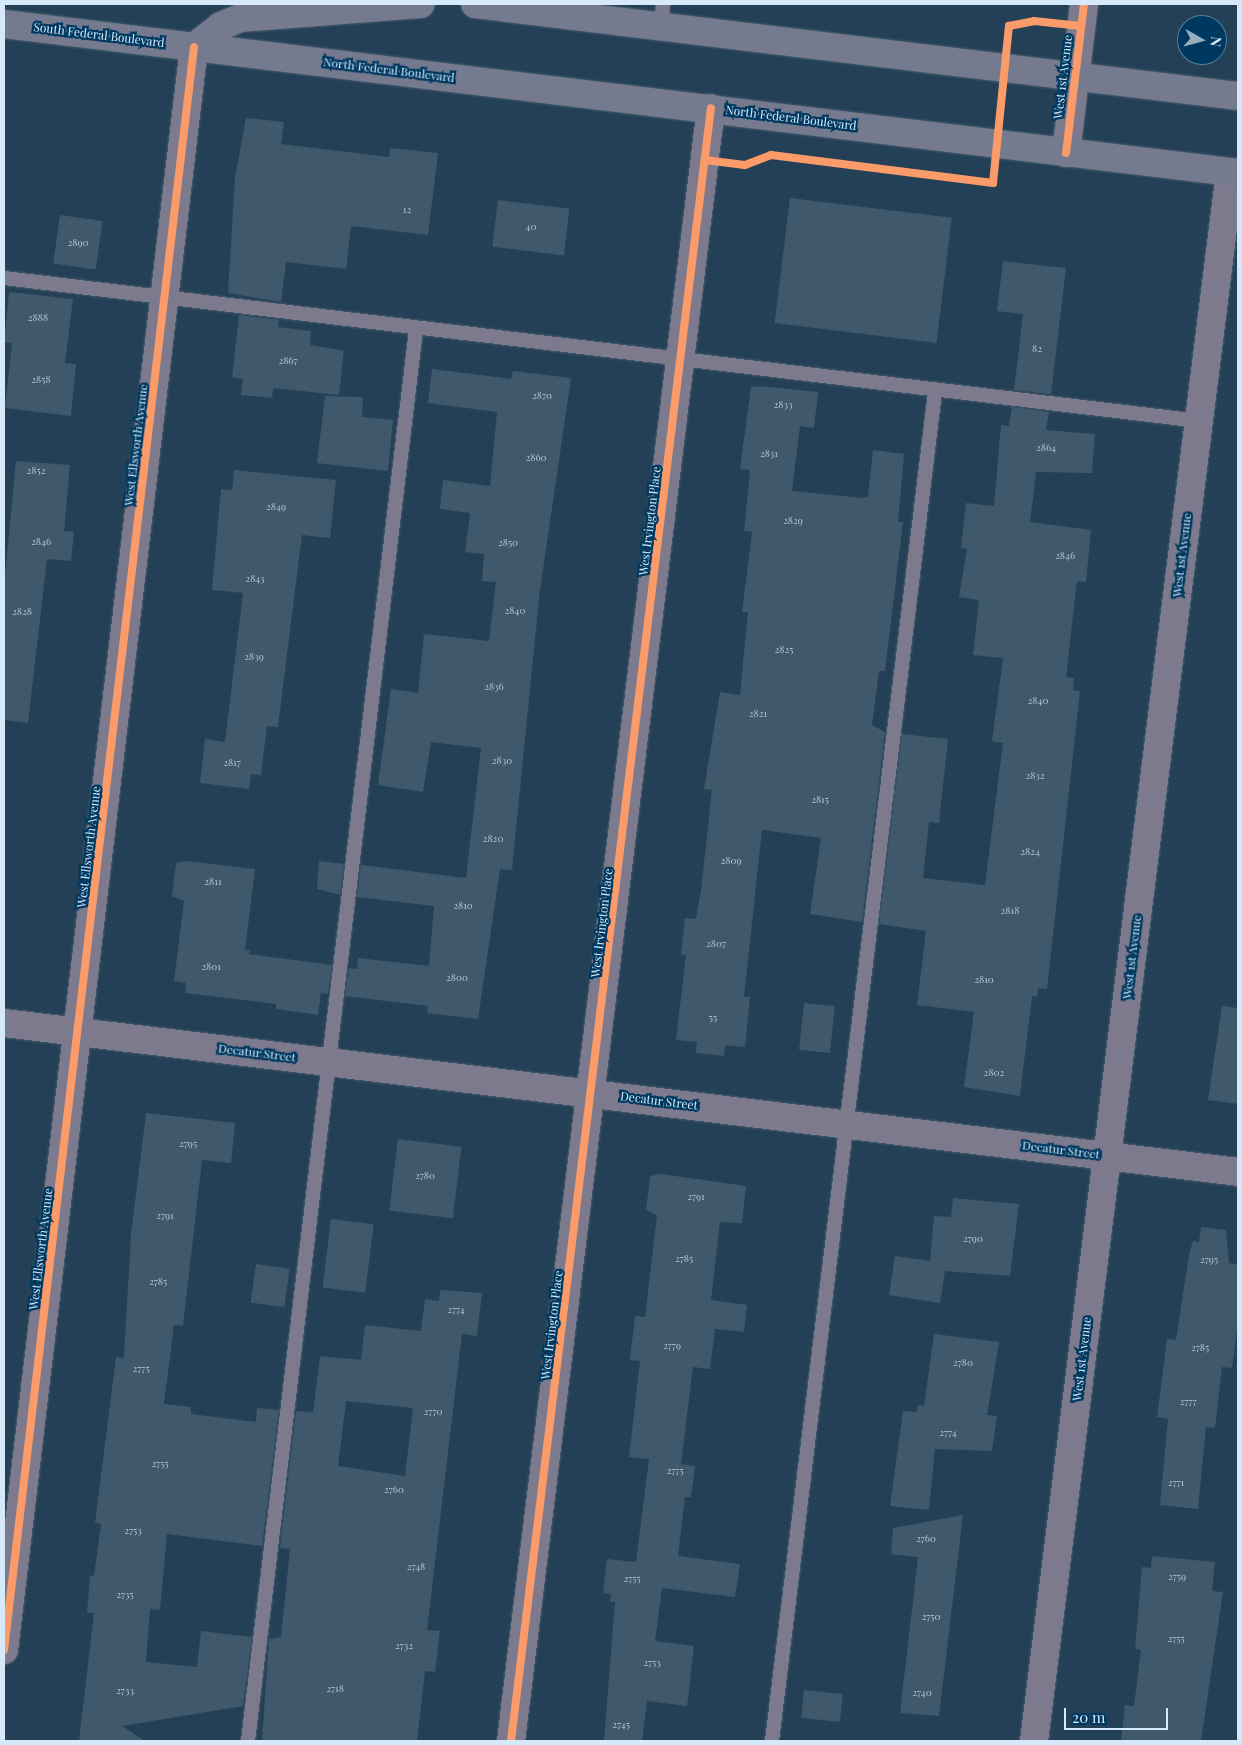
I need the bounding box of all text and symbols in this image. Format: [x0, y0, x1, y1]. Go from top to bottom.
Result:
north arrow [1177, 15, 1227, 65]
street label: South Federal Boulevard [33, 20, 165, 50]
street label: West 1st Avenue [1051, 34, 1075, 120]
text: N [1206, 36, 1226, 48]
street label: North Federal Boulevard [323, 55, 455, 85]
street label: North Federal Boulevard [725, 103, 857, 133]
house number: 12 [403, 204, 411, 216]
house number: 40 [526, 221, 536, 233]
house number: 2890 [67, 237, 89, 249]
house number: 2888 [28, 312, 48, 324]
house number: 82 [1032, 343, 1042, 355]
house number: 2867 [278, 355, 298, 367]
house number: 2858 [31, 374, 51, 386]
street label: West Ellsworth Avenue [121, 383, 151, 507]
house number: 2870 [532, 390, 552, 402]
house number: 2833 [774, 399, 792, 411]
house number: 2864 [1036, 442, 1056, 454]
house number: 2831 [760, 448, 778, 460]
house number: 2860 [525, 452, 547, 464]
house number: 2852 [27, 465, 45, 477]
street label: West Irvington Place [636, 465, 664, 577]
house number: 2849 [266, 501, 286, 513]
street label: West 1st Avenue [1170, 512, 1194, 598]
house number: 2829 [783, 515, 803, 527]
house number: 2846 [31, 536, 51, 548]
house number: 2850 [498, 537, 518, 549]
house number: 2846 [1055, 550, 1075, 562]
house number: 2843 [245, 573, 265, 585]
house number: 2840 [505, 605, 525, 617]
house number: 2828 [12, 606, 32, 618]
house number: 2825 [775, 644, 793, 656]
house number: 2839 [244, 651, 264, 663]
house number: 2836 [484, 681, 504, 693]
house number: 2840 [1028, 695, 1048, 707]
house number: 2821 [749, 708, 767, 720]
house number: 2830 [492, 755, 512, 767]
house number: 2817 [223, 757, 241, 769]
house number: 2832 [1025, 770, 1045, 782]
street label: West Ellsworth Avenue [74, 785, 104, 909]
house number: 2815 [811, 794, 829, 806]
house number: 2820 [483, 833, 503, 845]
house number: 2824 [1020, 846, 1040, 858]
house number: 2809 [720, 855, 742, 867]
street label: West Irvington Place [588, 867, 616, 979]
house number: 2811 [204, 876, 222, 888]
house number: 2810 [453, 900, 473, 912]
house number: 2818 [1001, 905, 1019, 917]
street label: West 1st Avenue [1120, 914, 1144, 1000]
house number: 2807 [706, 938, 726, 950]
house number: 2801 [201, 961, 221, 973]
house number: 2800 [446, 972, 468, 984]
house number: 2810 [974, 974, 994, 986]
house number: 55 [709, 1012, 717, 1024]
street label: Decatur Street [217, 1041, 297, 1065]
house number: 2802 [984, 1067, 1004, 1079]
street label: Decatur Street [619, 1089, 699, 1113]
house number: 2795 [179, 1138, 197, 1150]
street label: Decatur Street [1021, 1138, 1101, 1162]
house number: 2780 [415, 1170, 435, 1182]
street label: West Ellsworth Avenue [26, 1187, 56, 1311]
house number: 2791 [687, 1191, 705, 1203]
house number: 2791 [156, 1210, 174, 1222]
house number: 2790 [963, 1233, 983, 1245]
house number: 2785 [675, 1253, 693, 1265]
house number: 2795 [1200, 1254, 1218, 1266]
street label: West Irvington Place [538, 1269, 566, 1381]
house number: 2785 [149, 1276, 167, 1288]
house number: 2774 [447, 1304, 465, 1316]
street label: West 1st Avenue [1070, 1316, 1094, 1402]
house number: 2779 [663, 1340, 681, 1352]
house number: 2785 [1191, 1342, 1209, 1354]
house number: 2780 [953, 1357, 973, 1369]
house number: 2775 [132, 1363, 150, 1375]
house number: 2777 [1180, 1396, 1196, 1408]
house number: 2770 [424, 1406, 442, 1418]
house number: 2774 [939, 1427, 957, 1439]
house number: 2755 [151, 1458, 169, 1470]
house number: 2775 [666, 1465, 684, 1477]
house number: 2771 [1168, 1477, 1184, 1489]
house number: 2760 [384, 1484, 404, 1496]
house number: 2753 [124, 1525, 142, 1537]
house number: 2760 [916, 1533, 936, 1545]
house number: 2748 [407, 1561, 425, 1573]
house number: 2759 [1168, 1571, 1186, 1583]
house number: 2755 [623, 1573, 641, 1585]
house number: 2735 [116, 1589, 134, 1601]
house number: 2750 [922, 1611, 940, 1623]
house number: 2755 [1167, 1633, 1185, 1645]
house number: 2732 [395, 1640, 413, 1652]
house number: 2753 [643, 1657, 661, 1669]
house number: 2718 [326, 1683, 344, 1695]
house number: 2733 [116, 1685, 134, 1697]
house number: 2740 [912, 1687, 932, 1699]
scale bar [1067, 1698, 1171, 1730]
text: 20 m [1072, 1707, 1105, 1727]
house number: 2745 [612, 1719, 630, 1731]

